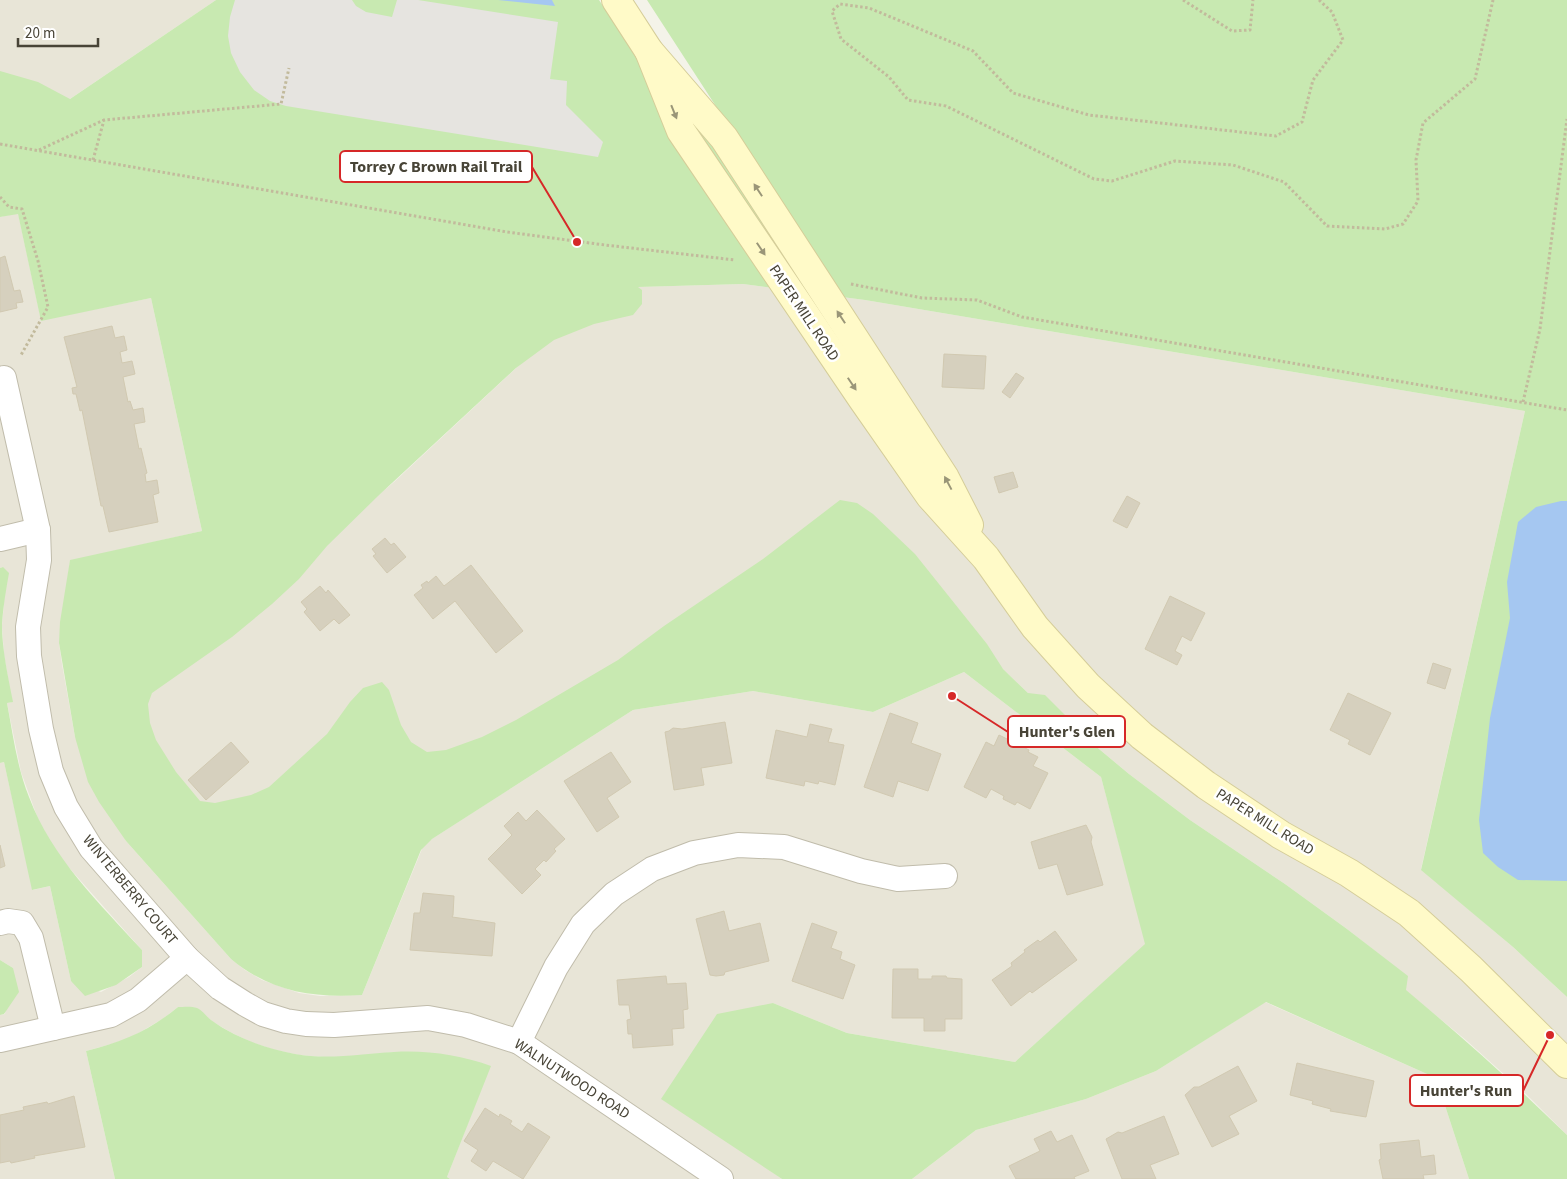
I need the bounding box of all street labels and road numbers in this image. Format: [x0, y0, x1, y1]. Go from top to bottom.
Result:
street label: PAPER MILL ROAD [764, 261, 844, 365]
street label: PAPER MILL ROAD [1212, 783, 1318, 861]
street label: WINTERBERRY COURT [78, 830, 182, 950]
street label: WALNUTWOOD ROAD [510, 1034, 634, 1124]

